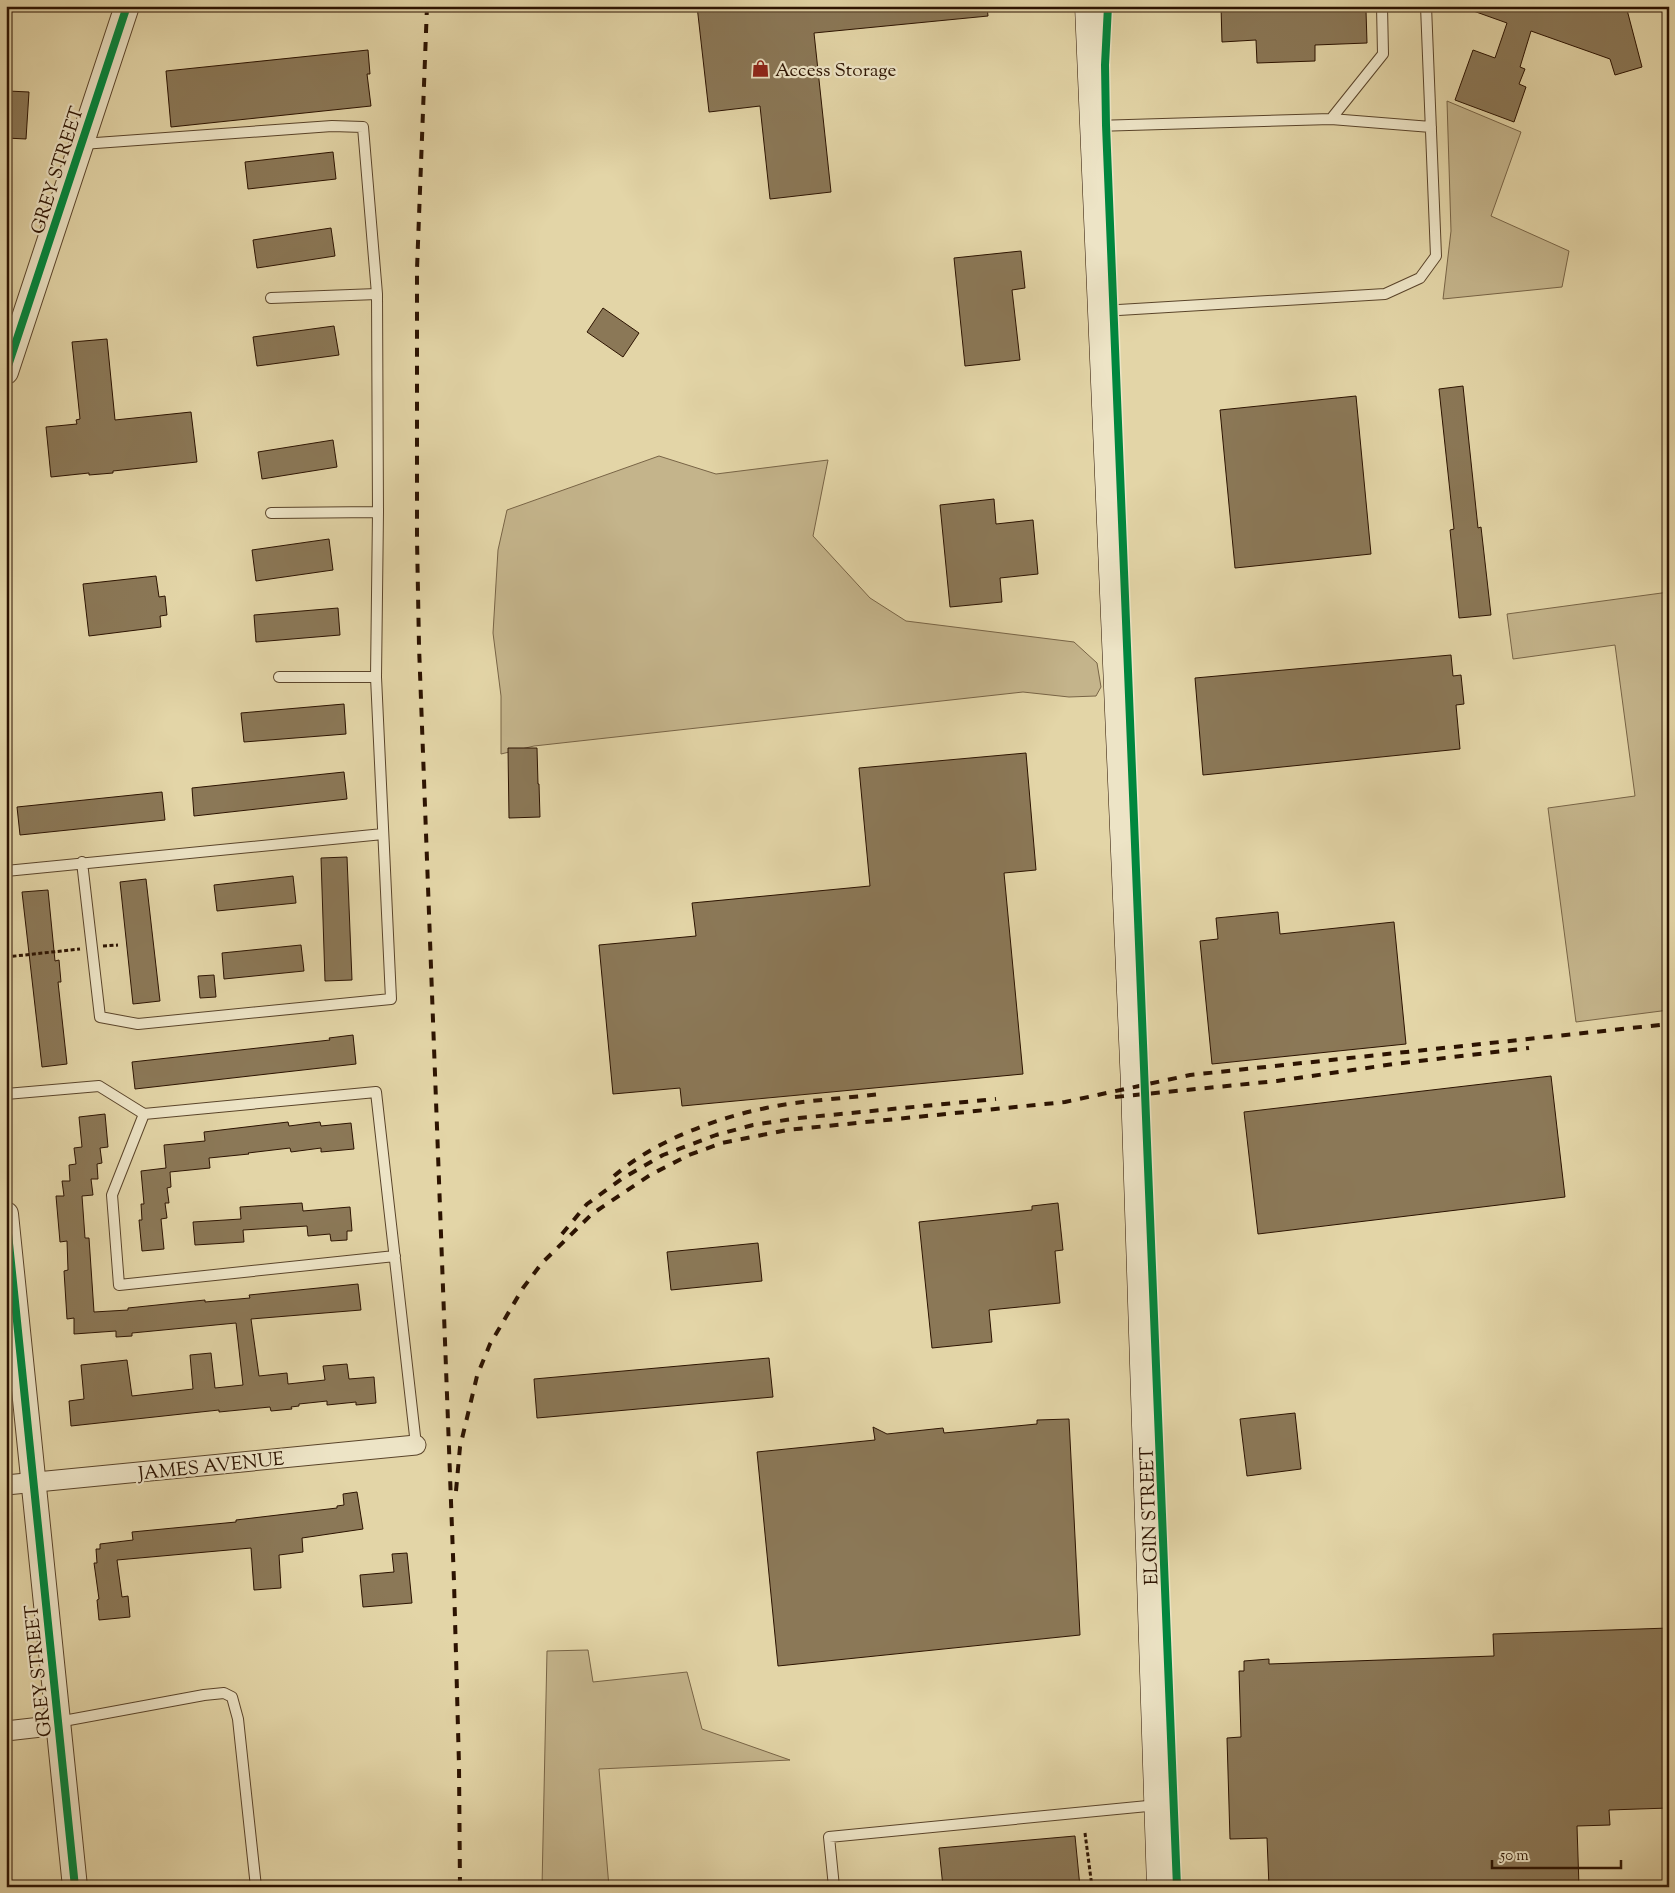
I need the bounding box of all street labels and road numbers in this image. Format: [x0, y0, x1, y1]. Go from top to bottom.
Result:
street label: GREY STREET [25, 103, 92, 238]
street label: JAMES AVENUE [136, 1446, 286, 1489]
street label: ELGIN STREET [1135, 1446, 1166, 1586]
street label: GREY STREET [19, 1603, 60, 1738]

